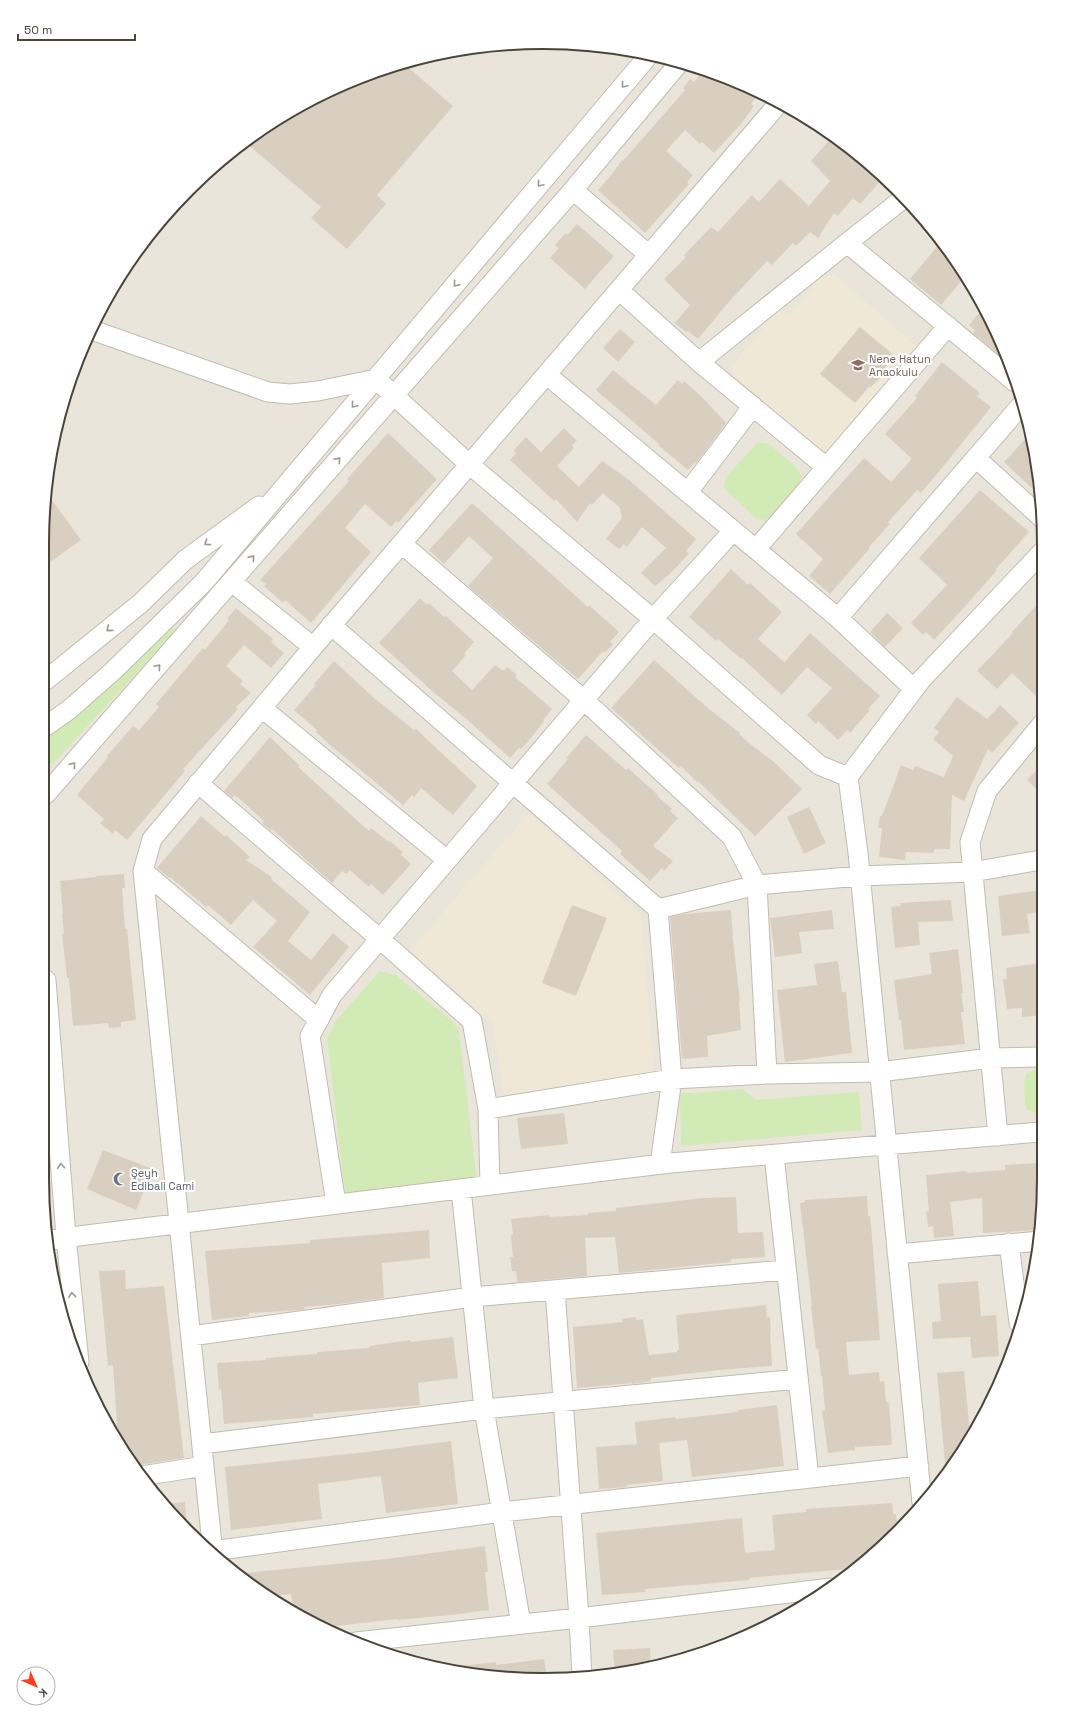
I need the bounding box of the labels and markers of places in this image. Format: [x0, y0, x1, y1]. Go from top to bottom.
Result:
place label: Nene Hatun Anaokulu [869, 352, 931, 379]
school or university icon: Nene Hatun Anaokulu [850, 357, 866, 373]
place label: Şeyh Edibali Cami [131, 1166, 194, 1193]
mosque icon: Şeyh Edibali Cami [112, 1171, 128, 1187]

